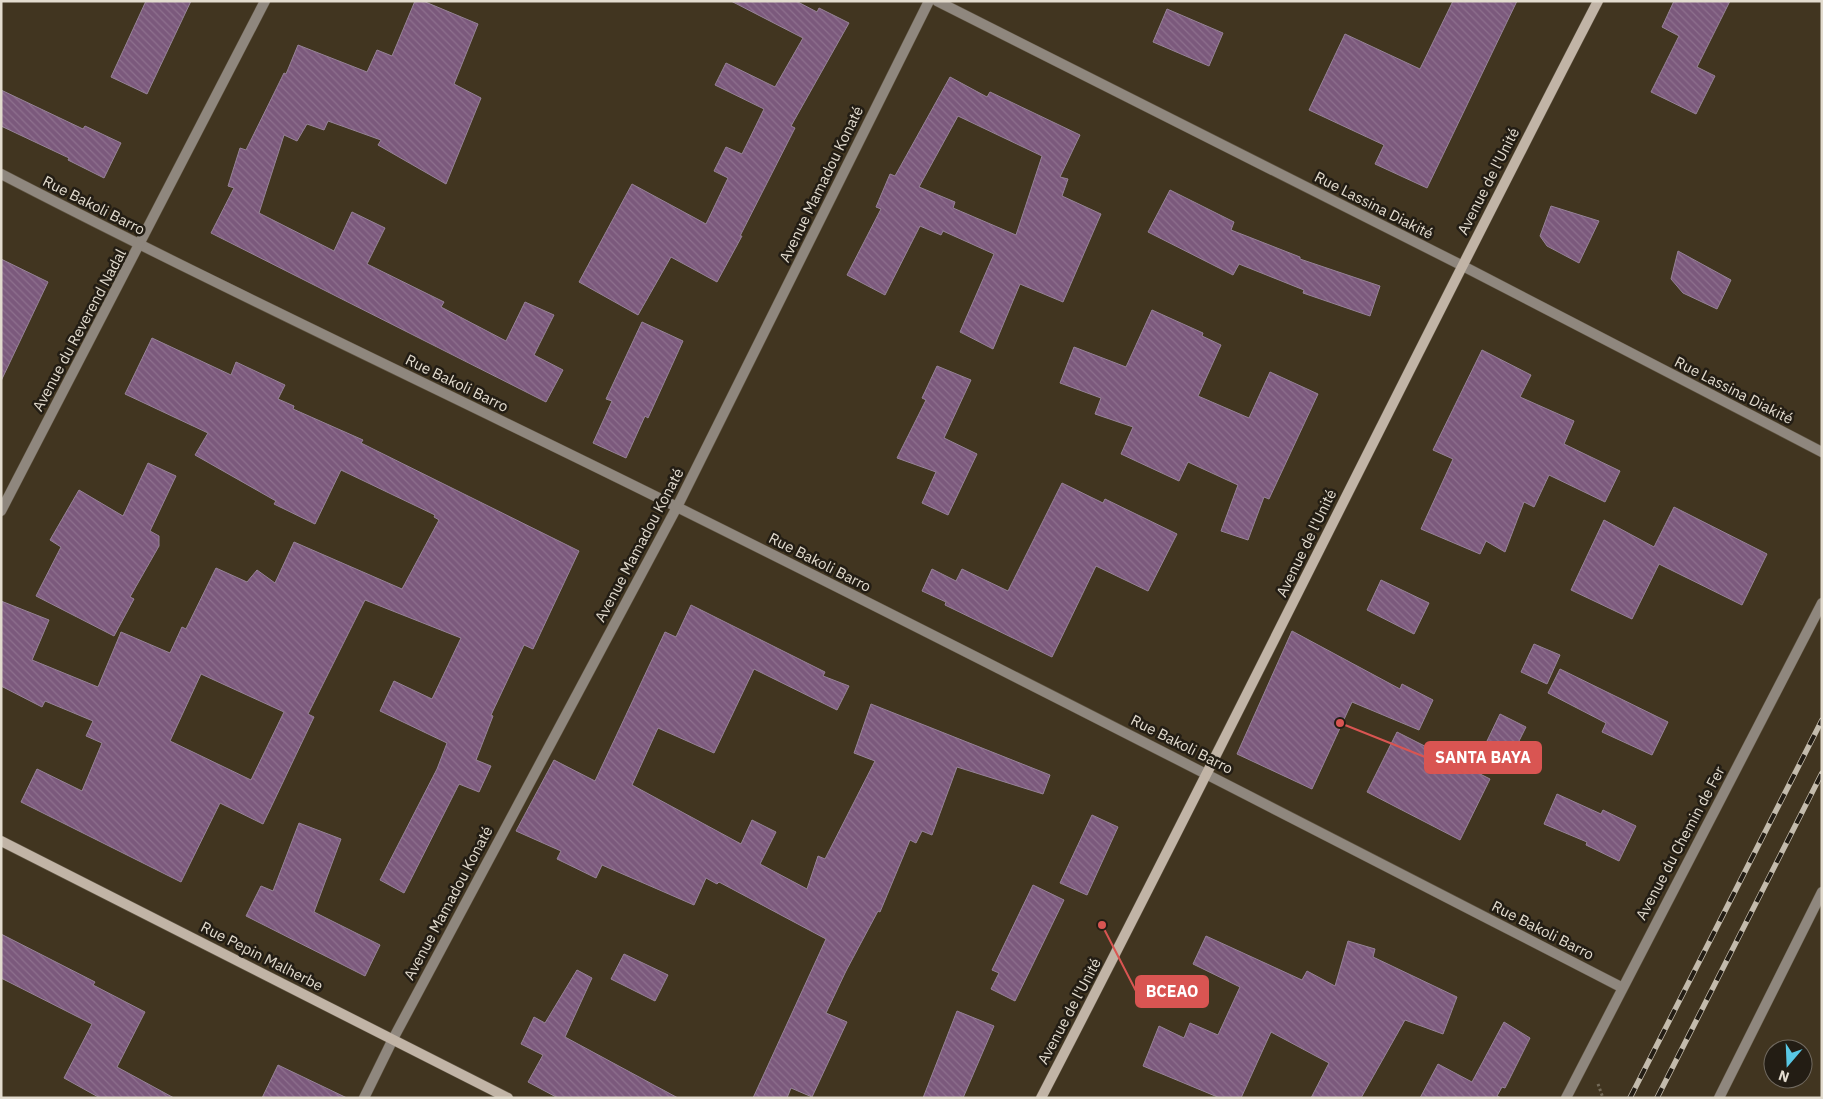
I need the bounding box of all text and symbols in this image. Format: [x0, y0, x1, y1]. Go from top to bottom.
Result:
street label: Avenue Mamadou Konaté [775, 103, 867, 265]
street label: Avenue de l'Unité [1453, 124, 1523, 238]
street label: Rue Lassina Diakité [1311, 167, 1437, 243]
street label: Rue Bakoli Barro [40, 171, 148, 239]
street label: Avenue du Reverend Nadal [28, 246, 130, 414]
street label: Rue Bakoli Barro [402, 350, 512, 416]
street label: Rue Lassina Diakité [1671, 352, 1797, 428]
street label: Avenue Mamadou Konaté [590, 465, 688, 625]
street label: Avenue de l'Unité [1272, 486, 1340, 600]
street label: Rue Bakoli Barro [766, 528, 874, 596]
street label: Rue Bakoli Barro [1128, 710, 1236, 778]
callout: SANTA BAYA [1425, 742, 1541, 773]
text: SANTA BAYA [1435, 747, 1531, 767]
street label: Avenue du Chemin de Fer [1631, 762, 1729, 923]
street label: Avenue Mamadou Konaté [399, 823, 497, 983]
street label: Rue Bakoli Barro [1489, 896, 1597, 964]
street label: Rue Pepin Malherbe [198, 917, 326, 995]
street label: Avenue de l'Unité [1033, 955, 1105, 1067]
callout: BCEAO [1136, 976, 1208, 1007]
text: BCEAO [1146, 981, 1198, 1001]
north arrow [1763, 1039, 1813, 1089]
text: N [1776, 1066, 1791, 1086]

